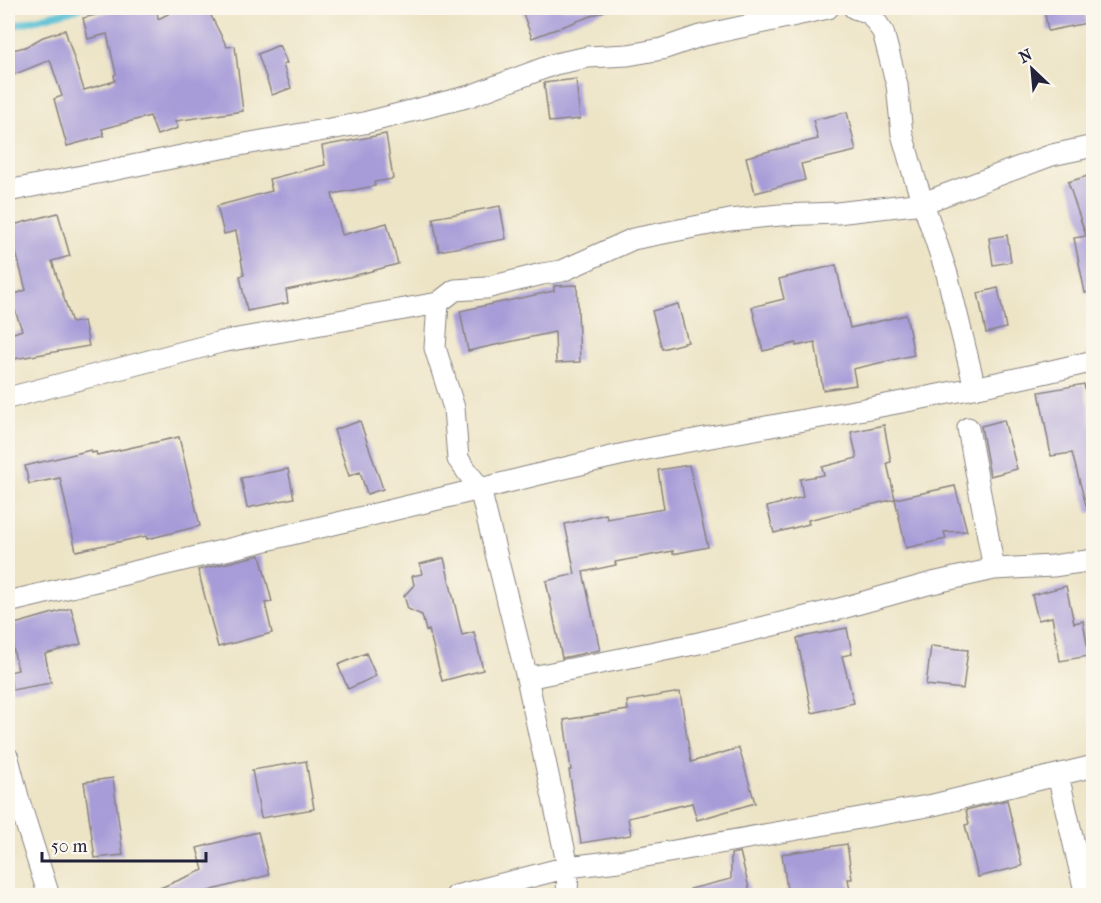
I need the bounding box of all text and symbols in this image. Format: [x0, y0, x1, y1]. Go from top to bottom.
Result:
north arrow [1002, 39, 1062, 99]
text: N [1016, 44, 1036, 67]
scale bar [42, 825, 206, 863]
text: 50 m [51, 836, 88, 857]

